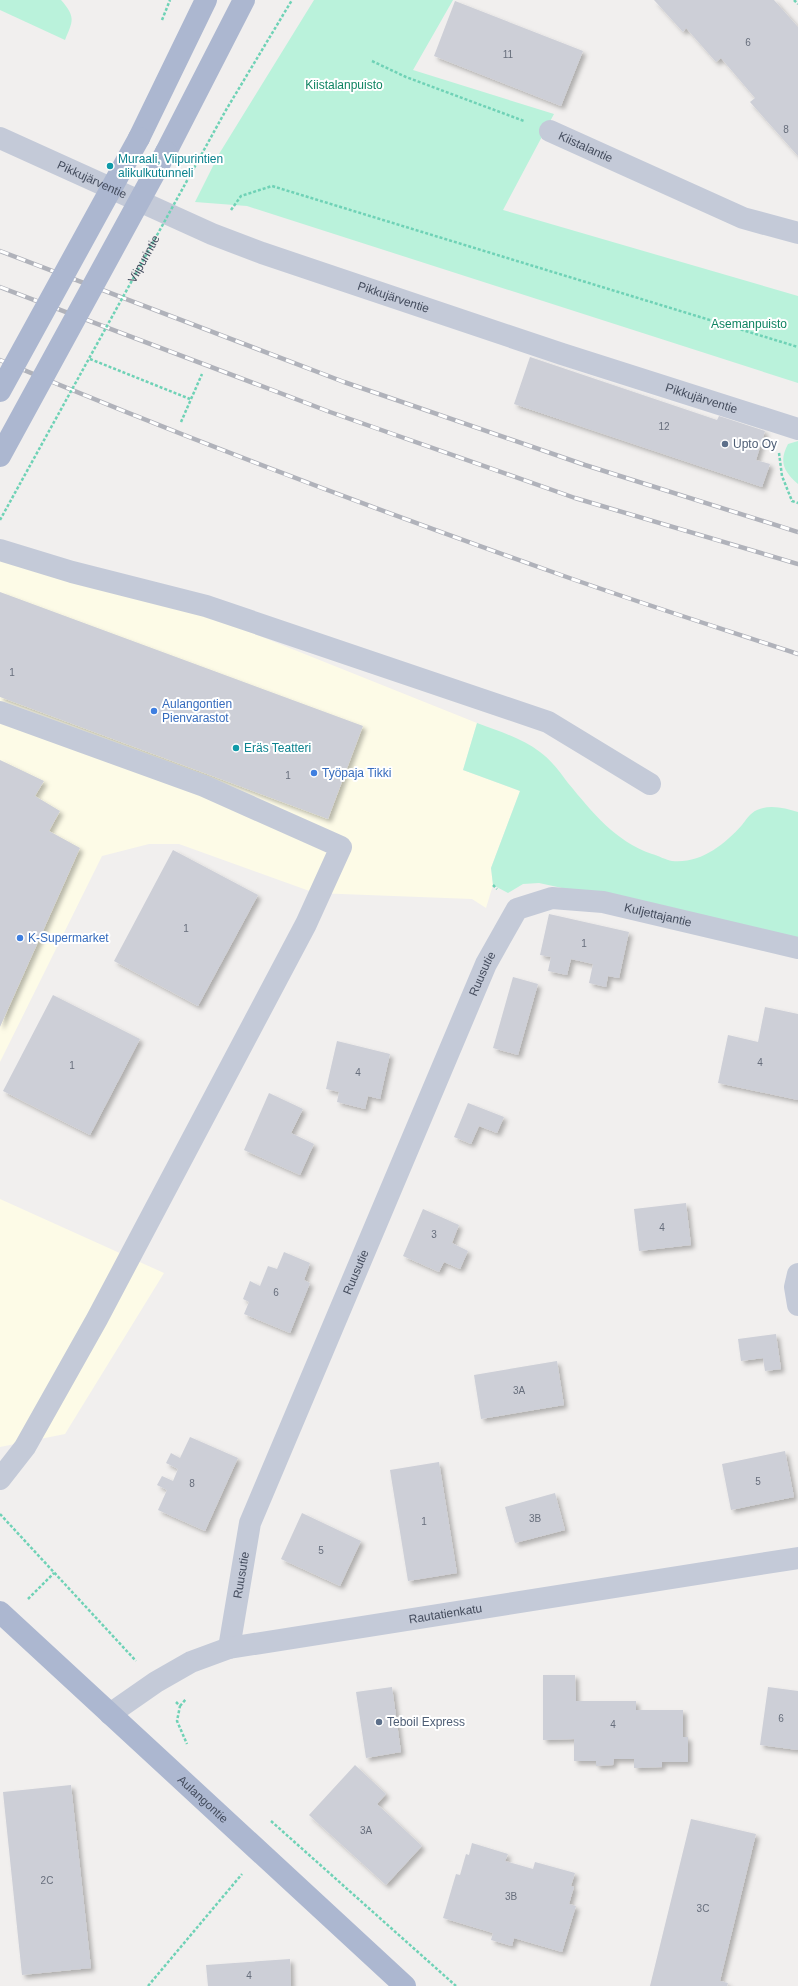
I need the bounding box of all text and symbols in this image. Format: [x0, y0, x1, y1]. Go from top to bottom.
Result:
house number: 6 [745, 37, 751, 48]
house number: 11 [503, 49, 514, 60]
park label: Kiistalanpuisto [305, 78, 383, 92]
house number: 8 [783, 124, 789, 135]
street label: Kiistalantie [556, 129, 615, 165]
place label: Muraali, Viipurintien alikulkutunneli [118, 152, 223, 180]
street label: Pikkujärventie [55, 158, 129, 202]
marker: Muraali, Viipurintien alikulkutunneli [105, 161, 115, 171]
street label: Viipurintie [125, 232, 163, 285]
street label: Pikkujärventie [356, 279, 432, 316]
park label: Asemanpuisto [711, 317, 787, 331]
street label: Pikkujärventie [664, 380, 739, 416]
house number: 12 [658, 421, 670, 432]
place label: Upto Oy [733, 437, 777, 451]
marker: Upto Oy [720, 439, 730, 449]
house number: 1 [9, 667, 15, 678]
place label: Aulangontien Pienvarastot [162, 697, 232, 725]
marker: Aulangontien Pienvarastot [149, 706, 159, 716]
place label: Eräs Teatteri [244, 741, 311, 755]
marker: Eräs Teatteri [231, 743, 241, 753]
place label: Työpaja Tikki [322, 766, 391, 780]
marker: Työpaja Tikki [309, 768, 319, 778]
house number: 1 [285, 770, 291, 781]
street label: Kuljettajantie [623, 900, 693, 930]
house number: 1 [183, 923, 189, 934]
place label: K-Supermarket [28, 931, 109, 945]
marker: K-Supermarket [15, 933, 25, 943]
house number: 1 [581, 938, 587, 949]
street label: Ruusutie [466, 949, 499, 998]
house number: 4 [757, 1057, 763, 1068]
house number: 1 [69, 1060, 75, 1071]
house number: 4 [355, 1067, 361, 1078]
house number: 4 [659, 1222, 665, 1233]
house number: 3 [431, 1229, 437, 1240]
street label: Ruusutie [340, 1247, 372, 1297]
house number: 6 [273, 1287, 279, 1298]
house number: 3A [513, 1385, 525, 1396]
house number: 5 [755, 1476, 761, 1487]
house number: 8 [189, 1478, 195, 1489]
house number: 3B [529, 1513, 541, 1524]
house number: 1 [421, 1516, 427, 1527]
house number: 5 [318, 1545, 324, 1556]
street label: Ruusutie [230, 1550, 252, 1600]
street label: Rautatienkatu [408, 1601, 483, 1626]
house number: 6 [778, 1713, 784, 1724]
place label: Teboil Express [387, 1715, 465, 1729]
marker: Teboil Express [374, 1717, 384, 1727]
house number: 4 [610, 1719, 616, 1730]
street label: Aulangontie [175, 1773, 231, 1826]
house number: 3A [360, 1825, 372, 1836]
house number: 2C [41, 1875, 53, 1886]
house number: 3B [505, 1891, 517, 1902]
house number: 3C [697, 1903, 709, 1914]
house number: 4 [246, 1970, 252, 1981]

